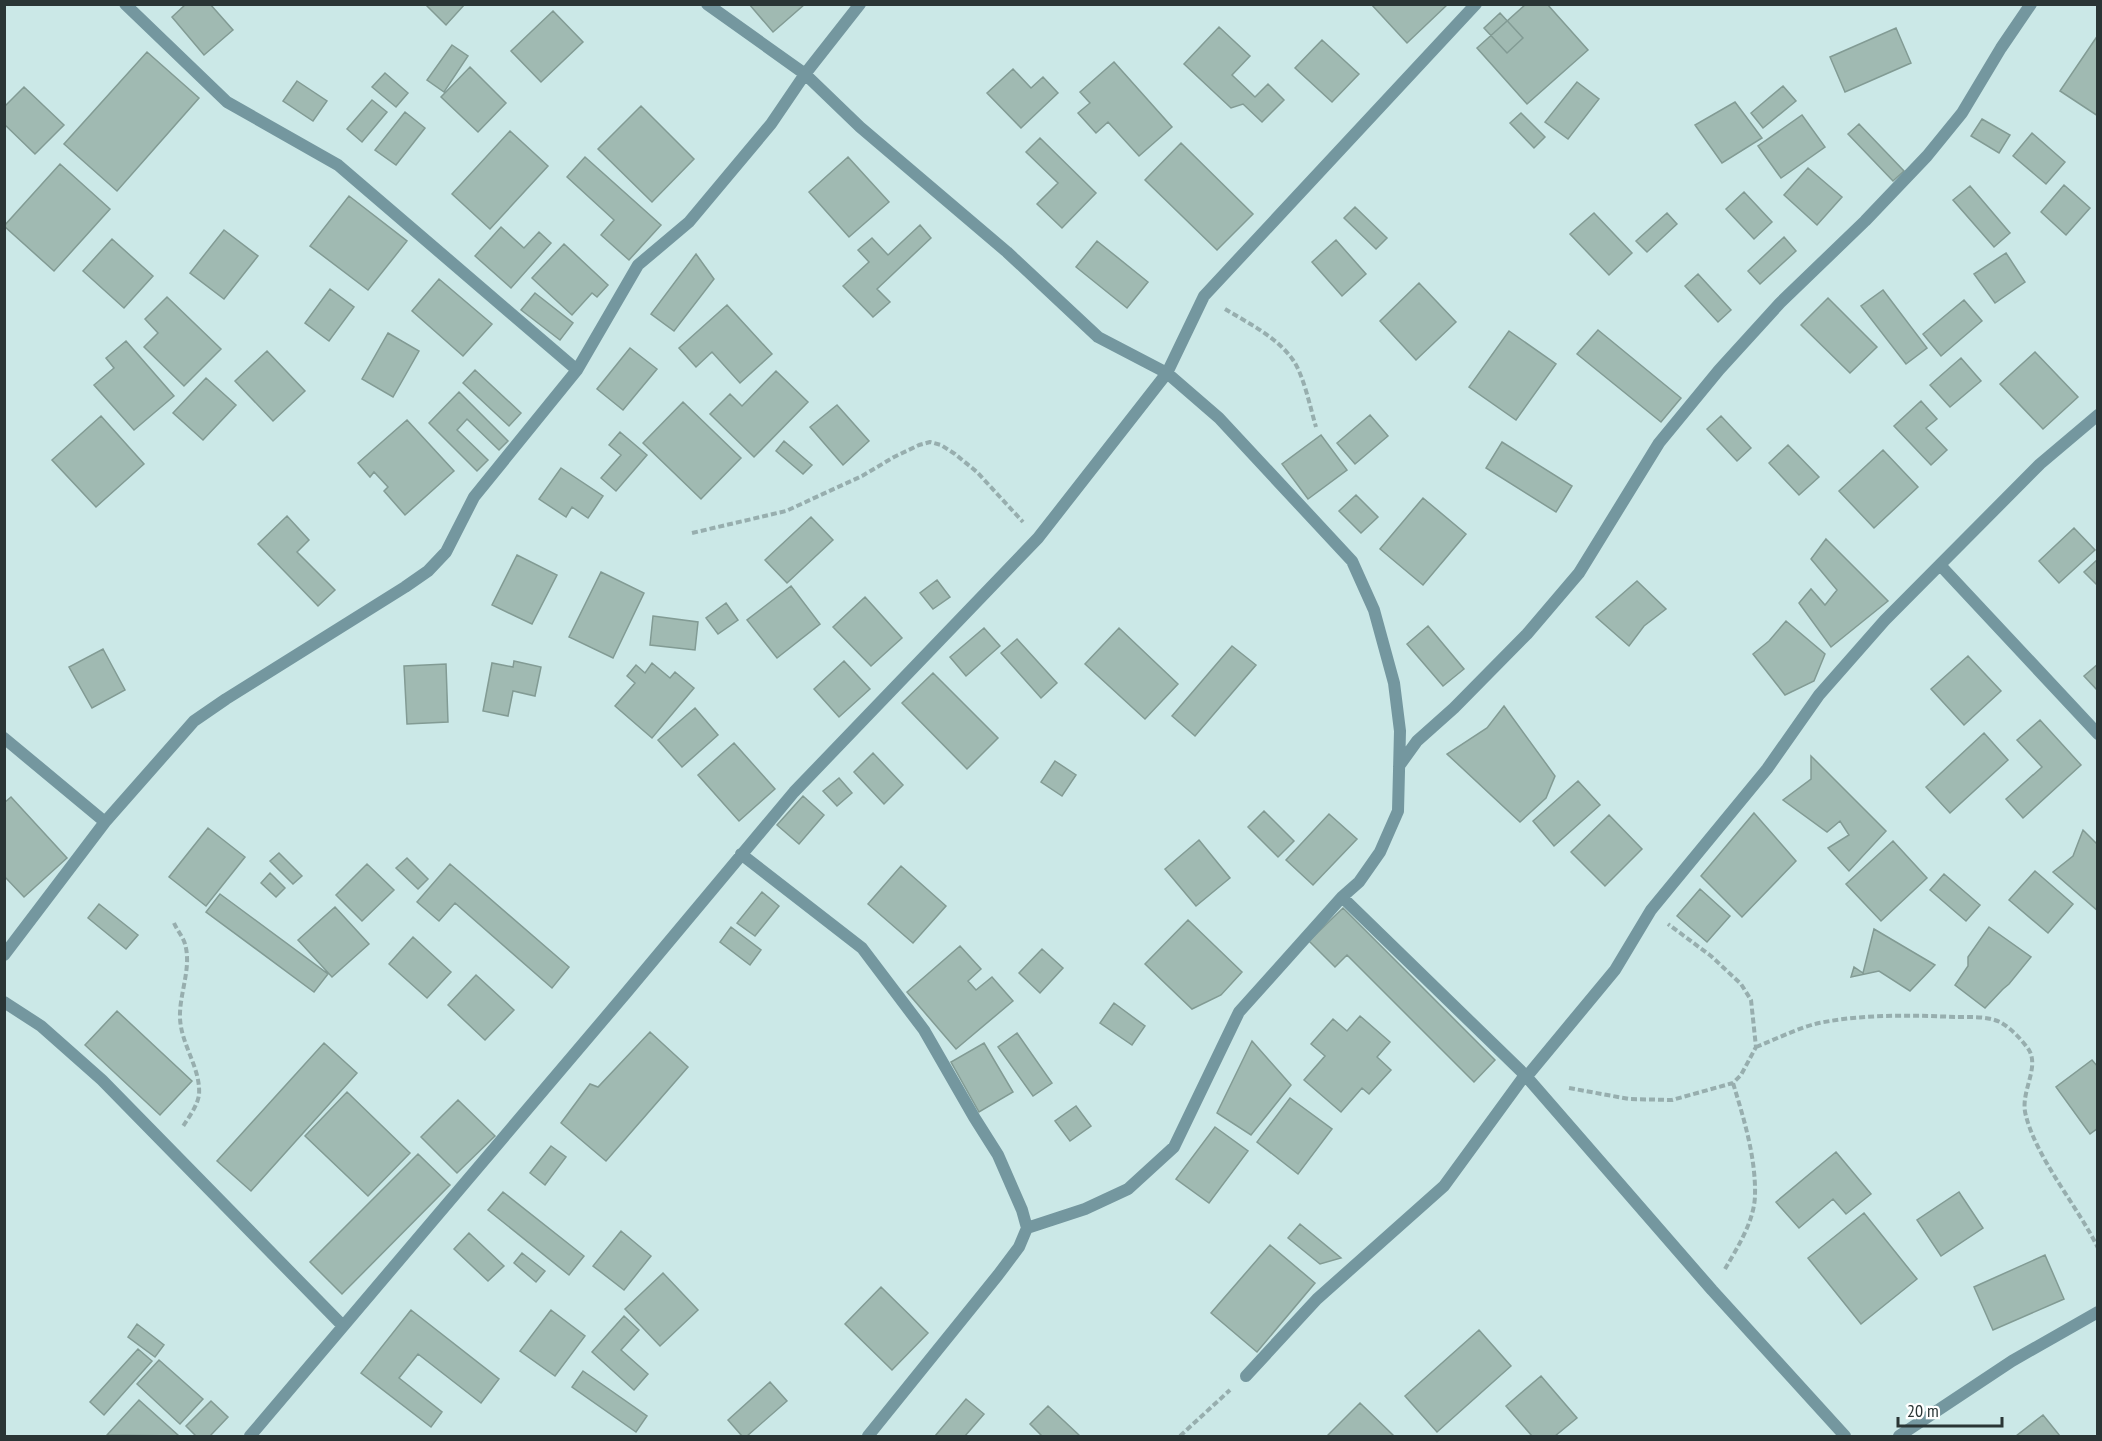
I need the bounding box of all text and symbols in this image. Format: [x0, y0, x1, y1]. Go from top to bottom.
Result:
scale bar [1898, 1390, 2002, 1428]
text: 20 m [1907, 1399, 1939, 1422]

